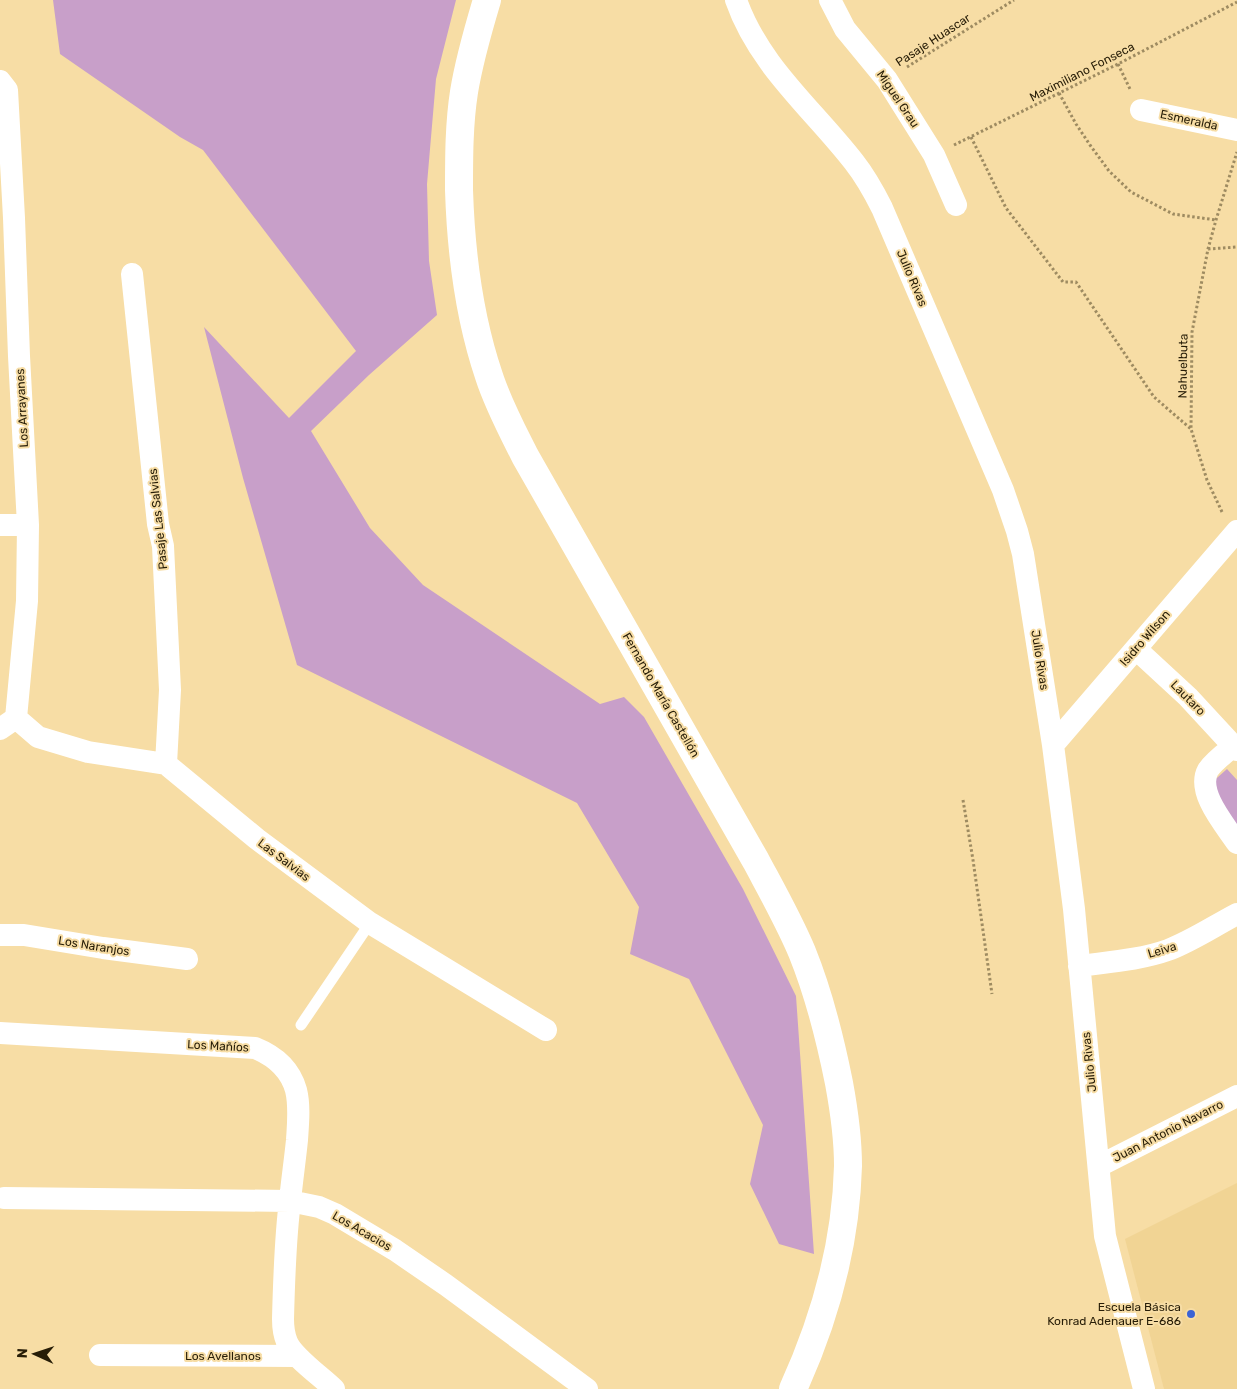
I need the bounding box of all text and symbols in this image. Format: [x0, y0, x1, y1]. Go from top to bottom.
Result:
street label: Pasaje Huascar [893, 10, 973, 69]
street label: Maximiliano Fonseca [1027, 39, 1137, 105]
street label: Miguel Grau [874, 68, 922, 130]
street label: Esmeralda [1159, 107, 1219, 133]
street label: Julio Rivas [894, 247, 930, 309]
street label: Nahuelbuta [1175, 333, 1191, 399]
street label: Los Arrayanes [13, 368, 31, 448]
street label: Pasaje Las Salvias [146, 468, 170, 570]
street label: Isidro Wilson [1117, 607, 1173, 669]
street label: Julio Rivas [1028, 629, 1052, 691]
street label: Fernando María Castellón [620, 630, 702, 760]
street label: Lautaro [1168, 678, 1208, 718]
street label: Las Salvias [255, 836, 313, 884]
street label: Los Naranjos [57, 933, 131, 959]
street label: Leiva [1146, 939, 1178, 961]
street label: Julio Rivas [1079, 1031, 1099, 1093]
street label: Los Mañíos [187, 1037, 249, 1055]
street label: Juan Antonio Navarro [1111, 1097, 1226, 1165]
street label: Los Acacios [330, 1208, 394, 1254]
place label: Escuela Básica Konrad Adenauer E-686 [1047, 1300, 1181, 1328]
marker: Escuela Básica Konrad Adenauer E-686 [1185, 1308, 1197, 1320]
north arrow [10, 1329, 60, 1379]
text: N [14, 1348, 31, 1359]
street label: Los Avellanos [185, 1349, 261, 1363]

